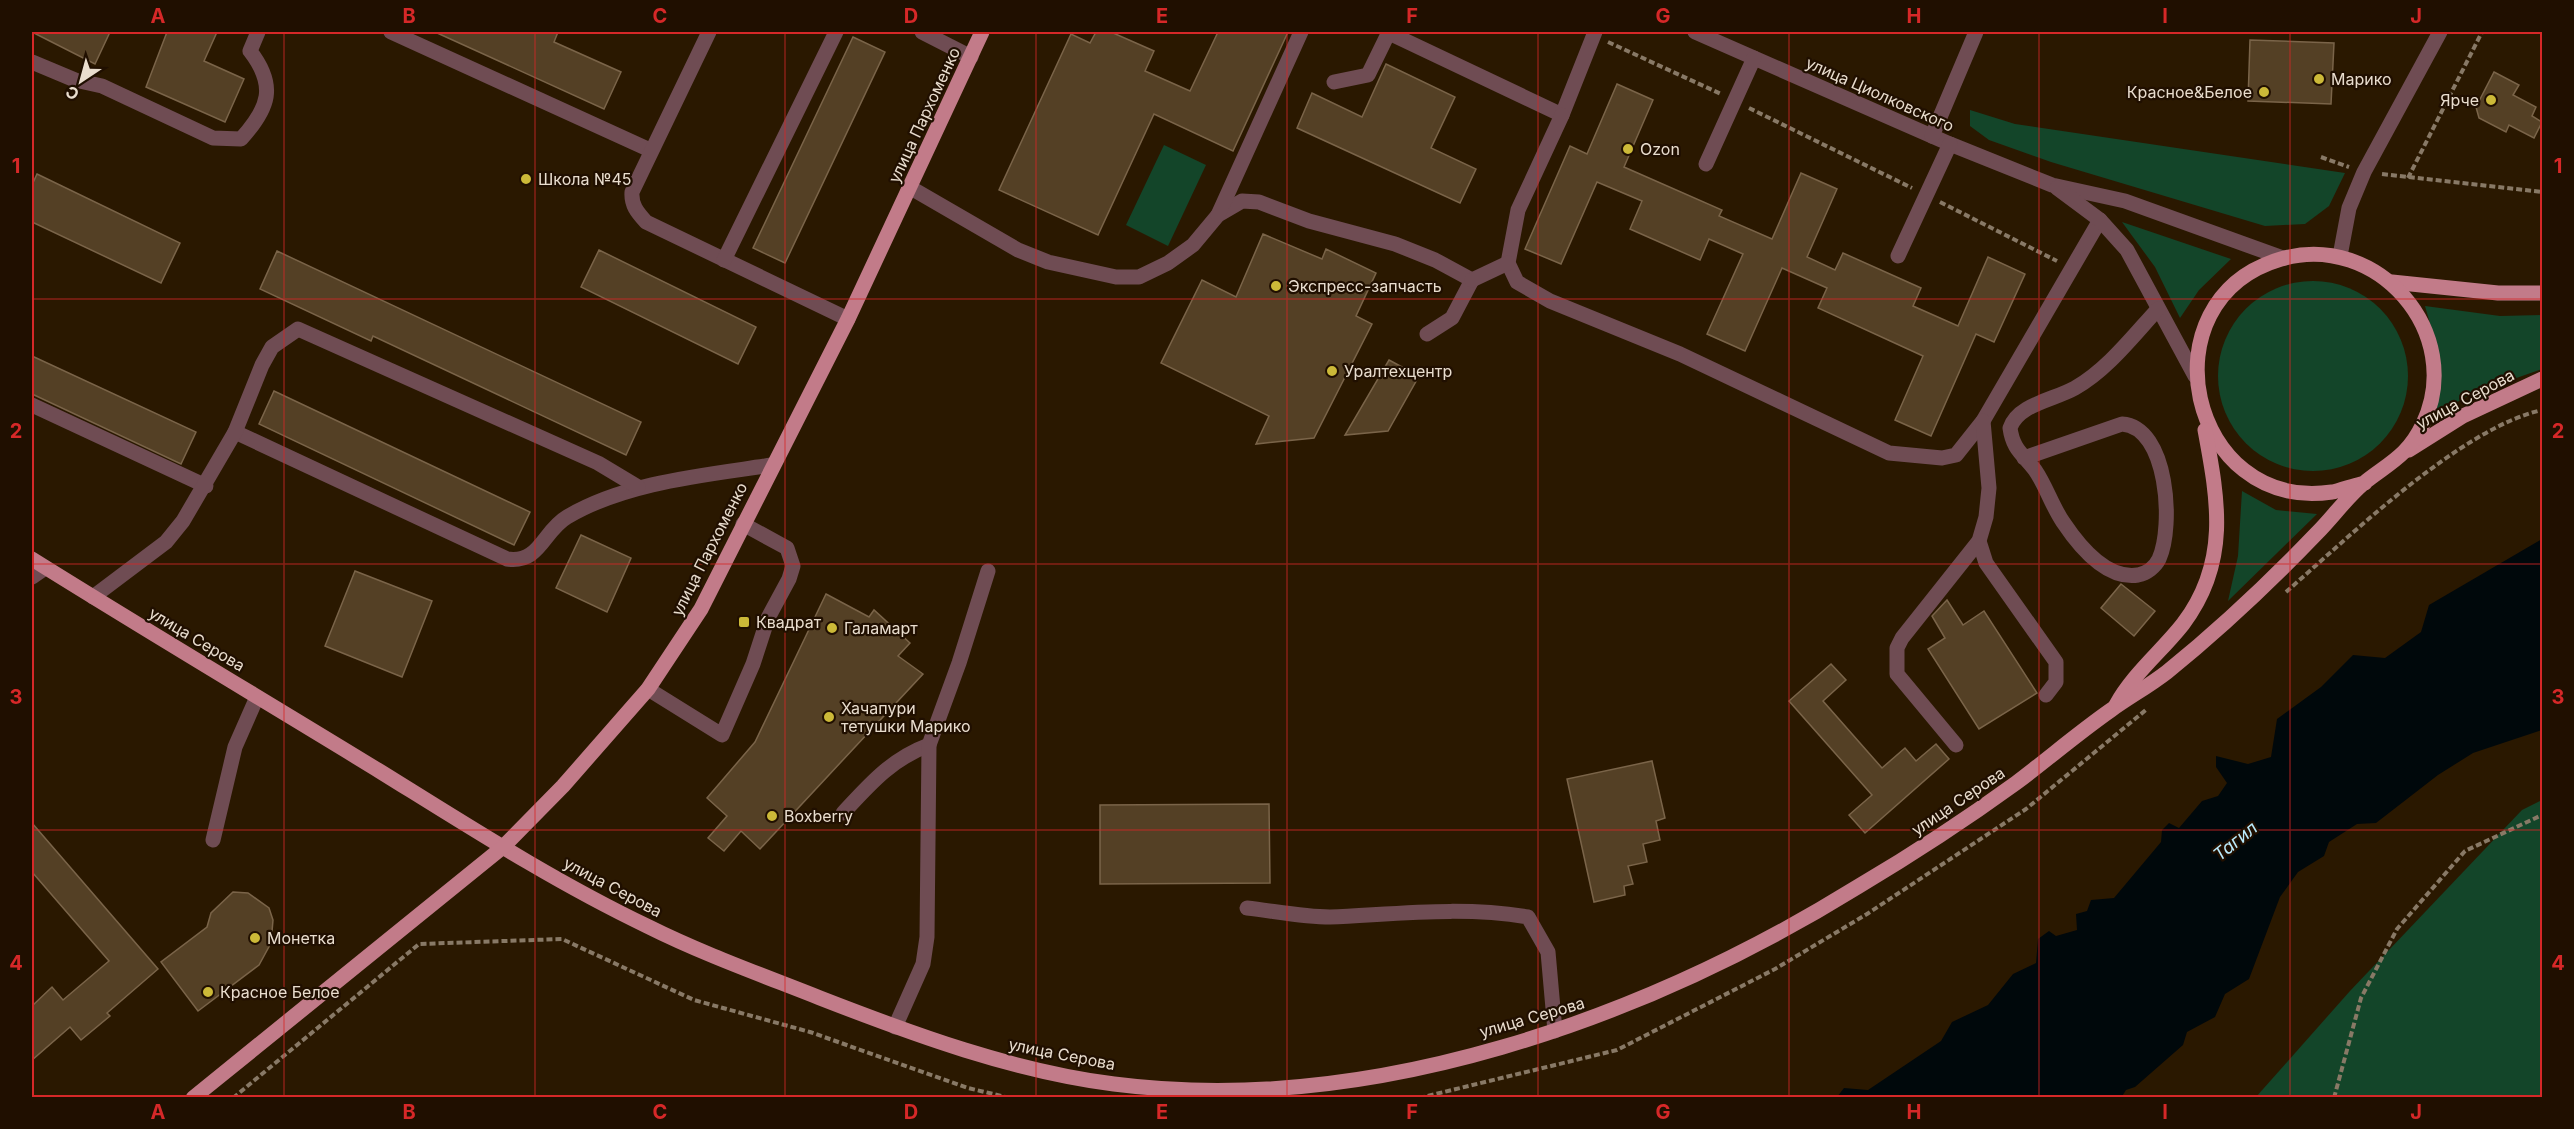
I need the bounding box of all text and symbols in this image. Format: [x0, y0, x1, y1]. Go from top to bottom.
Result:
text: A [151, 4, 166, 28]
text: B [402, 4, 416, 28]
text: C [653, 4, 667, 28]
text: D [904, 4, 918, 28]
text: E [1156, 4, 1168, 28]
text: F [1406, 4, 1418, 28]
text: G [1655, 4, 1671, 28]
text: H [1907, 4, 1921, 28]
text: I [2162, 4, 2168, 28]
text: J [2410, 4, 2422, 28]
street label: улица Пархоменко [884, 44, 964, 186]
north arrow [51, 51, 111, 111]
street label: улица Циолковского [1803, 52, 1957, 136]
place label: Марико [2331, 69, 2392, 89]
marker: Марико [2312, 72, 2326, 86]
text: С [61, 81, 83, 105]
place label: Красное&Белое [2127, 82, 2252, 102]
marker: Красное&Белое [2257, 85, 2271, 99]
place label: Ярче [2440, 90, 2479, 110]
marker: Ярче [2484, 93, 2498, 107]
place label: Ozon [1640, 139, 1680, 159]
marker: Ozon [1621, 142, 1635, 156]
text: 1 [12, 154, 20, 178]
text: 1 [2554, 154, 2562, 178]
place label: Школа №45 [538, 169, 631, 189]
marker: Школа №45 [519, 172, 533, 186]
place label: Экспресс-запчасть [1288, 276, 1442, 296]
marker: Экспресс-запчасть [1269, 279, 1283, 293]
place label: Уралтехцентр [1344, 361, 1452, 381]
marker: Уралтехцентр [1325, 364, 1339, 378]
street label: улица Серова [2412, 365, 2518, 433]
text: 2 [10, 419, 22, 443]
text: 2 [2552, 419, 2564, 443]
street label: улица Пархоменко [667, 479, 751, 619]
street label: улица Серова [145, 603, 249, 675]
place label: Квадрат [756, 612, 822, 632]
marker: Квадрат [737, 615, 751, 629]
place label: Галамарт [844, 618, 918, 638]
marker: Галамарт [825, 621, 839, 635]
text: 3 [10, 685, 22, 709]
text: 3 [2552, 685, 2564, 709]
place label: Хачапури тетушки Марико [841, 698, 971, 736]
marker: Хачапури тетушки Марико [822, 710, 836, 724]
street label: улица Серова [1907, 762, 2009, 840]
place label: Boxberry [784, 806, 853, 826]
marker: Boxberry [765, 809, 779, 823]
water label: Тагил [2209, 817, 2261, 865]
street label: улица Серова [560, 853, 666, 921]
place label: Монетка [267, 928, 335, 948]
marker: Монетка [248, 931, 262, 945]
text: 4 [9, 951, 23, 975]
text: 4 [2551, 951, 2565, 975]
place label: Красное Белое [220, 982, 340, 1002]
marker: Красное Белое [201, 985, 215, 999]
street label: улица Серова [1477, 992, 1587, 1042]
street label: улица Серова [1007, 1034, 1117, 1074]
text: A [151, 1100, 166, 1124]
text: B [402, 1100, 416, 1124]
text: C [653, 1100, 667, 1124]
text: D [904, 1100, 918, 1124]
text: E [1156, 1100, 1168, 1124]
text: F [1406, 1100, 1418, 1124]
text: G [1655, 1100, 1671, 1124]
text: H [1907, 1100, 1921, 1124]
text: I [2162, 1100, 2168, 1124]
text: J [2410, 1100, 2422, 1124]

